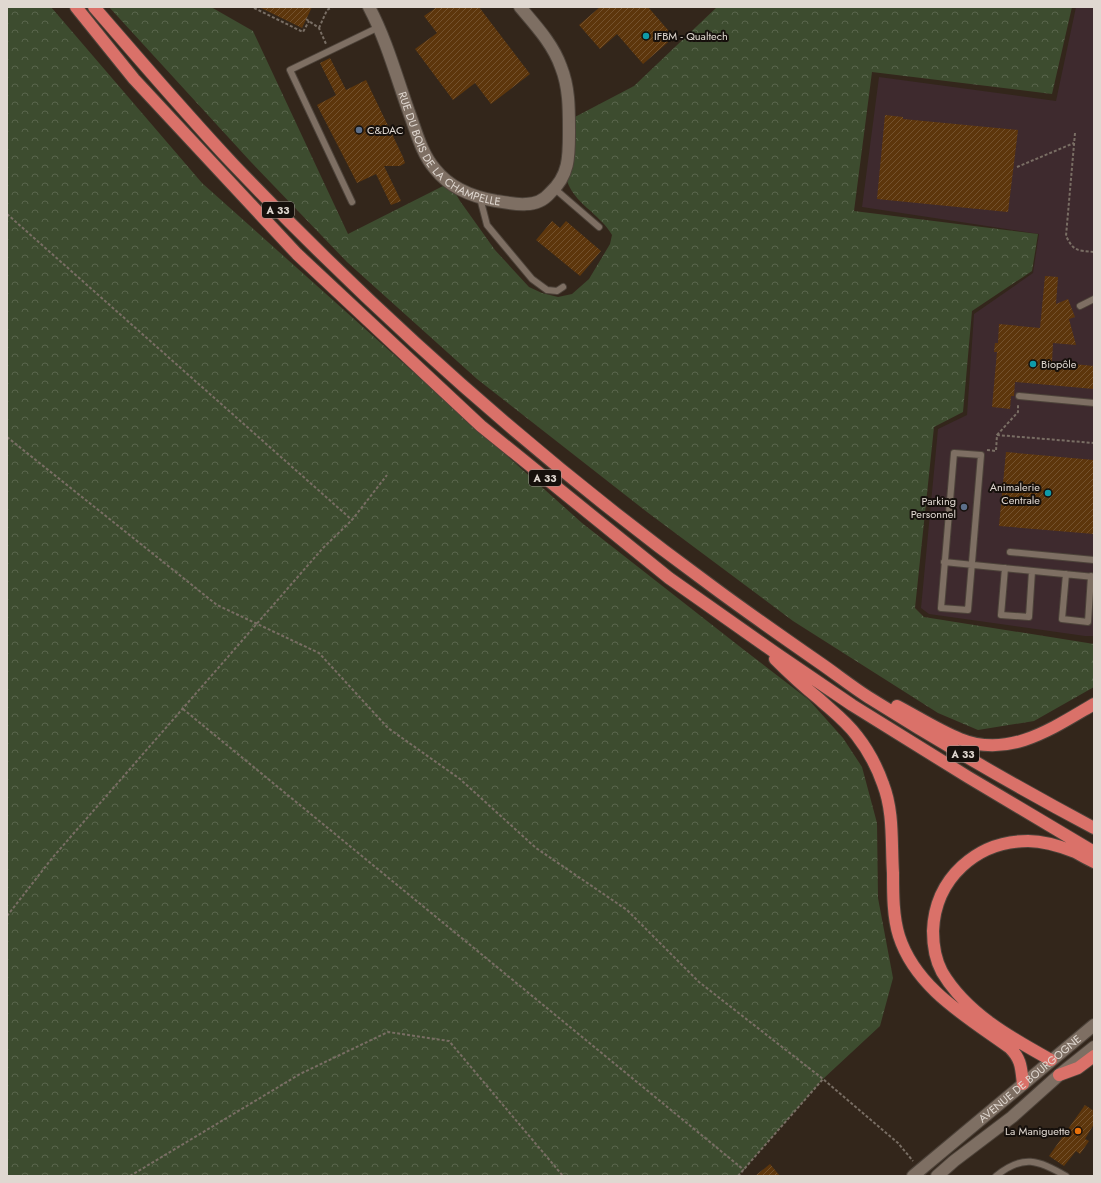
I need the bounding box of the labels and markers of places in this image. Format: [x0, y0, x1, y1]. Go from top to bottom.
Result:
place label: IFBM - Qualtech [654, 28, 728, 44]
marker: IFBM - Qualtech [641, 31, 651, 41]
place label: C&DAC [367, 122, 404, 138]
marker: C&DAC [354, 125, 364, 135]
place label: Biopôle [1041, 356, 1077, 372]
marker: Biopôle [1028, 359, 1038, 369]
place label: Animalerie Centrale [990, 479, 1040, 508]
marker: Animalerie Centrale [1043, 488, 1053, 498]
place label: Parking Personnel [911, 493, 956, 522]
marker: Parking Personnel [959, 502, 969, 512]
place label: La Maniguette [1005, 1123, 1070, 1139]
marker: La Maniguette [1073, 1126, 1083, 1136]

